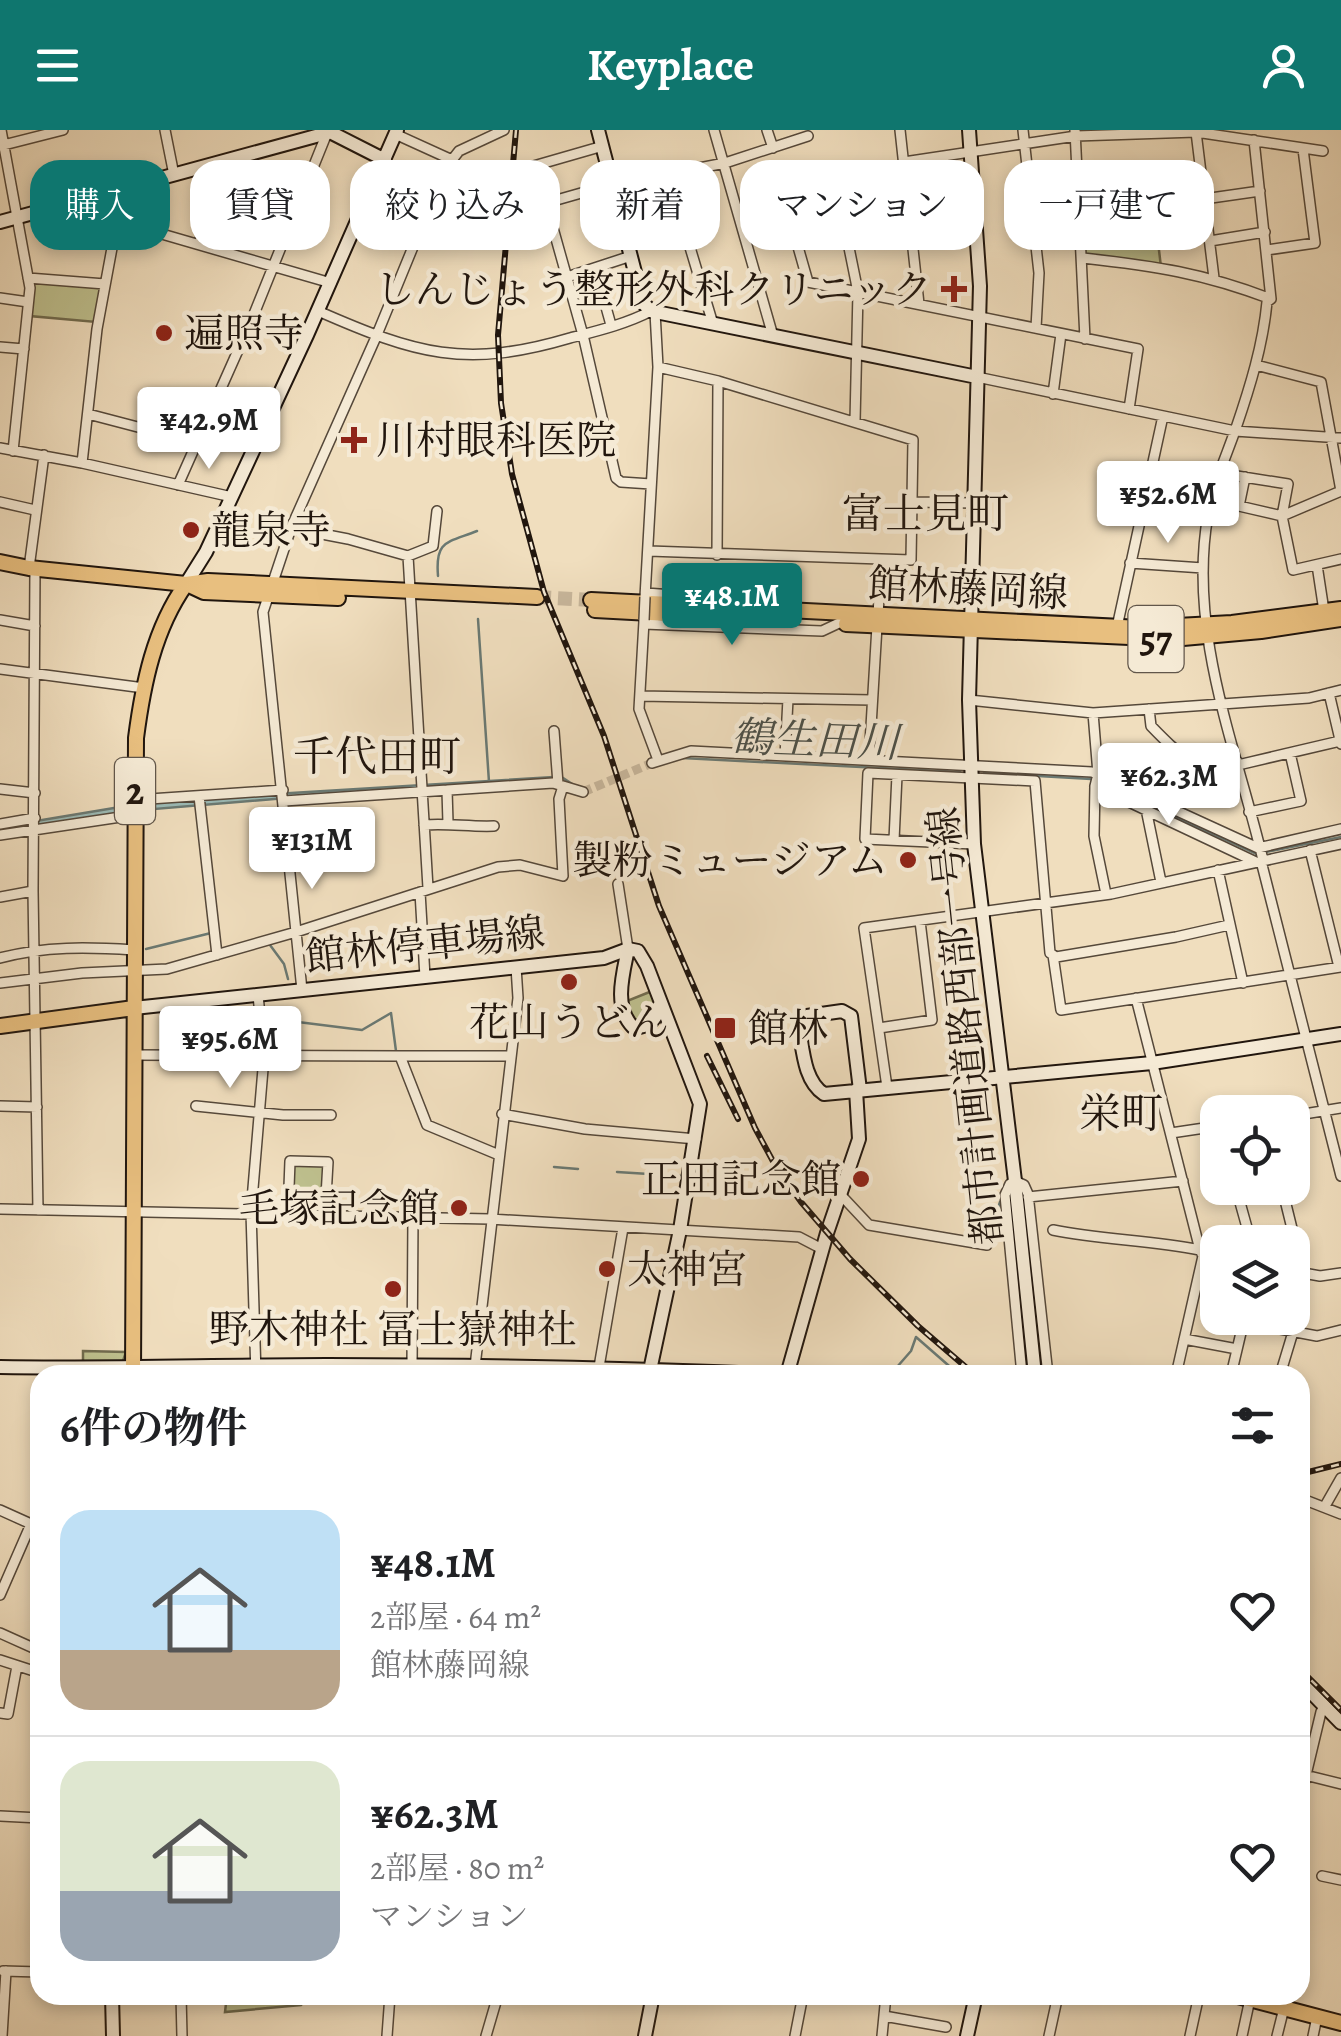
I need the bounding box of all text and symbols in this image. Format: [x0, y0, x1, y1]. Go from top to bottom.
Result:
text: Keyplace [587, 34, 754, 96]
icon: menu [30, 38, 85, 93]
icon: person [1256, 38, 1311, 93]
chip: 購入 [30, 160, 170, 250]
chip: 賃貸 [190, 160, 330, 250]
chip: 絞り込み [350, 160, 560, 250]
chip: 新着 [580, 160, 720, 250]
chip: マンション [740, 160, 984, 250]
chip: 一戸建て [1004, 160, 1214, 250]
place label: しんじょう整形外科クリニック [374, 262, 932, 317]
marker: しんじょう整形外科クリニック [941, 276, 967, 302]
place label: 遍照寺 [184, 306, 304, 361]
marker: 遍照寺 [153, 322, 175, 344]
pin: ¥42.9M [128, 387, 290, 472]
text: ¥42.9M [159, 397, 259, 441]
place label: 川村眼科医院 [376, 413, 616, 468]
marker: 川村眼科医院 [341, 427, 367, 453]
pin: ¥52.6M [1087, 461, 1249, 546]
text: ¥52.6M [1119, 471, 1217, 515]
district label: 富士見町 [841, 485, 1009, 542]
place label: 龍泉寺 [211, 503, 331, 558]
marker: 龍泉寺 [180, 519, 202, 541]
street label: 館林藤岡線 [867, 556, 1069, 621]
pin: ¥48.1M [651, 563, 813, 648]
text: ¥48.1M [684, 573, 780, 617]
road number: 57 [1128, 606, 1184, 672]
water label: 鶴生田川 [730, 708, 904, 771]
district label: 千代田町 [293, 728, 461, 785]
pin: ¥62.3M [1088, 743, 1250, 828]
text: ¥62.3M [1120, 753, 1218, 797]
road number: 2 [115, 758, 155, 824]
street label: 都市計画道路西部一号線 [915, 804, 1016, 1248]
pin: ¥131M [242, 807, 382, 892]
text: ¥131M [271, 817, 353, 861]
place label: 製粉ミュージアム [572, 833, 888, 888]
marker: 製粉ミュージアム [897, 849, 919, 871]
street label: 館林停車場線 [303, 905, 547, 984]
marker: 花山うどん [558, 971, 580, 993]
place label: 花山うどん [469, 995, 669, 1050]
place label: 館林 [748, 1001, 828, 1056]
pin: ¥95.6M [149, 1006, 311, 1091]
marker: 館林 [712, 1015, 738, 1041]
text: ¥95.6M [181, 1016, 279, 1060]
district label: 栄町 [1079, 1085, 1163, 1142]
map controls [1200, 1095, 1310, 1335]
button: locate [1200, 1095, 1310, 1205]
place label: 正田記念館 [641, 1152, 841, 1207]
marker: 正田記念館 [850, 1168, 872, 1190]
place label: 毛塚記念館 [239, 1181, 439, 1236]
marker: 毛塚記念館 [448, 1197, 470, 1219]
button: layers [1200, 1225, 1310, 1335]
place label: 太神宮 [627, 1242, 747, 1297]
marker: 太神宮 [596, 1258, 618, 1280]
marker: 野木神社 冨士嶽神社 [382, 1278, 404, 1300]
place label: 野木神社 冨士嶽神社 [209, 1302, 577, 1357]
icon: filters [1225, 1398, 1280, 1453]
text: 6件の物件 [60, 1399, 248, 1456]
text: ¥48.1M [370, 1534, 496, 1591]
icon: home [140, 1550, 260, 1670]
icon: heart [1225, 1583, 1280, 1638]
text: 2部屋 · 64 m² [370, 1595, 541, 1639]
text: 館林藤岡線 [370, 1643, 530, 1687]
text: ¥62.3M [370, 1785, 499, 1842]
icon: home [140, 1801, 260, 1921]
icon: heart [1225, 1834, 1280, 1889]
text: 2部屋 · 80 m² [370, 1846, 544, 1890]
text: マンション [370, 1894, 529, 1938]

